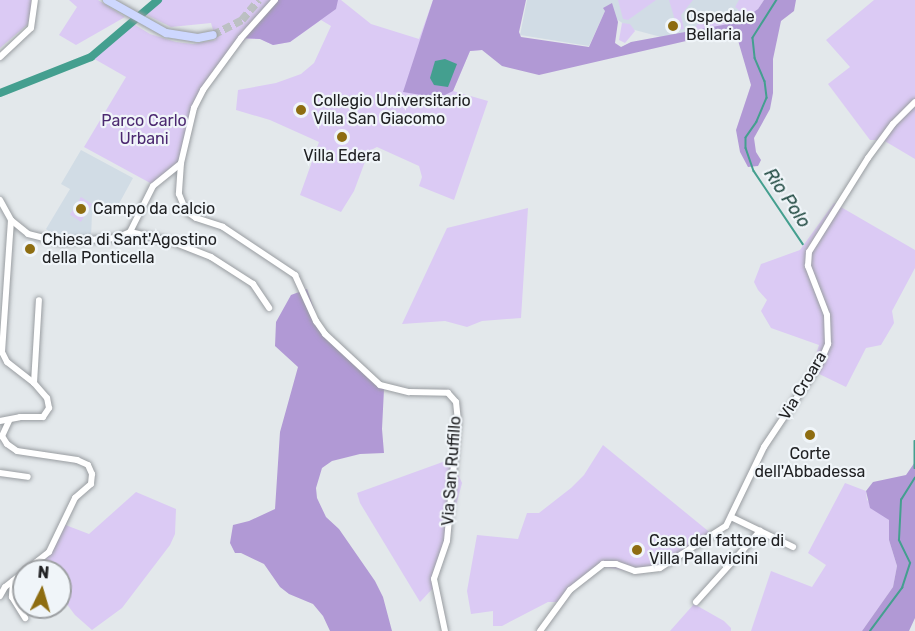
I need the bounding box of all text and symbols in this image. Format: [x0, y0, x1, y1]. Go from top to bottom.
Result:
place label: Ospedale Bellaria [686, 7, 755, 45]
marker: Ospedale Bellaria [664, 17, 682, 35]
place label: Collegio Universitario Villa San Giacomo [313, 91, 471, 129]
marker: Collegio Universitario Villa San Giacomo [294, 103, 308, 117]
park label: Parco Carlo Urbani [101, 111, 187, 149]
marker: Villa Edera [335, 130, 349, 144]
place label: Villa Edera [303, 146, 381, 166]
water label: Rio Polo [759, 164, 815, 232]
place label: Campo da calcio [93, 199, 215, 219]
marker: Campo da calcio [74, 202, 88, 216]
place label: Chiesa di Sant'Agostino della Ponticella [42, 230, 217, 268]
marker: Chiesa di Sant'Agostino della Ponticella [23, 242, 37, 256]
street label: Via Croara [775, 348, 831, 424]
street label: Via San Ruffillo [439, 415, 465, 527]
marker: Corte dell'Abbadessa [803, 428, 817, 442]
place label: Corte dell'Abbadessa [755, 444, 865, 482]
place label: Casa del fattore di Villa Pallavicini [649, 531, 784, 569]
marker: Casa del fattore di Villa Pallavicini [630, 543, 644, 557]
north arrow [12, 559, 72, 619]
text: N [37, 563, 50, 583]

